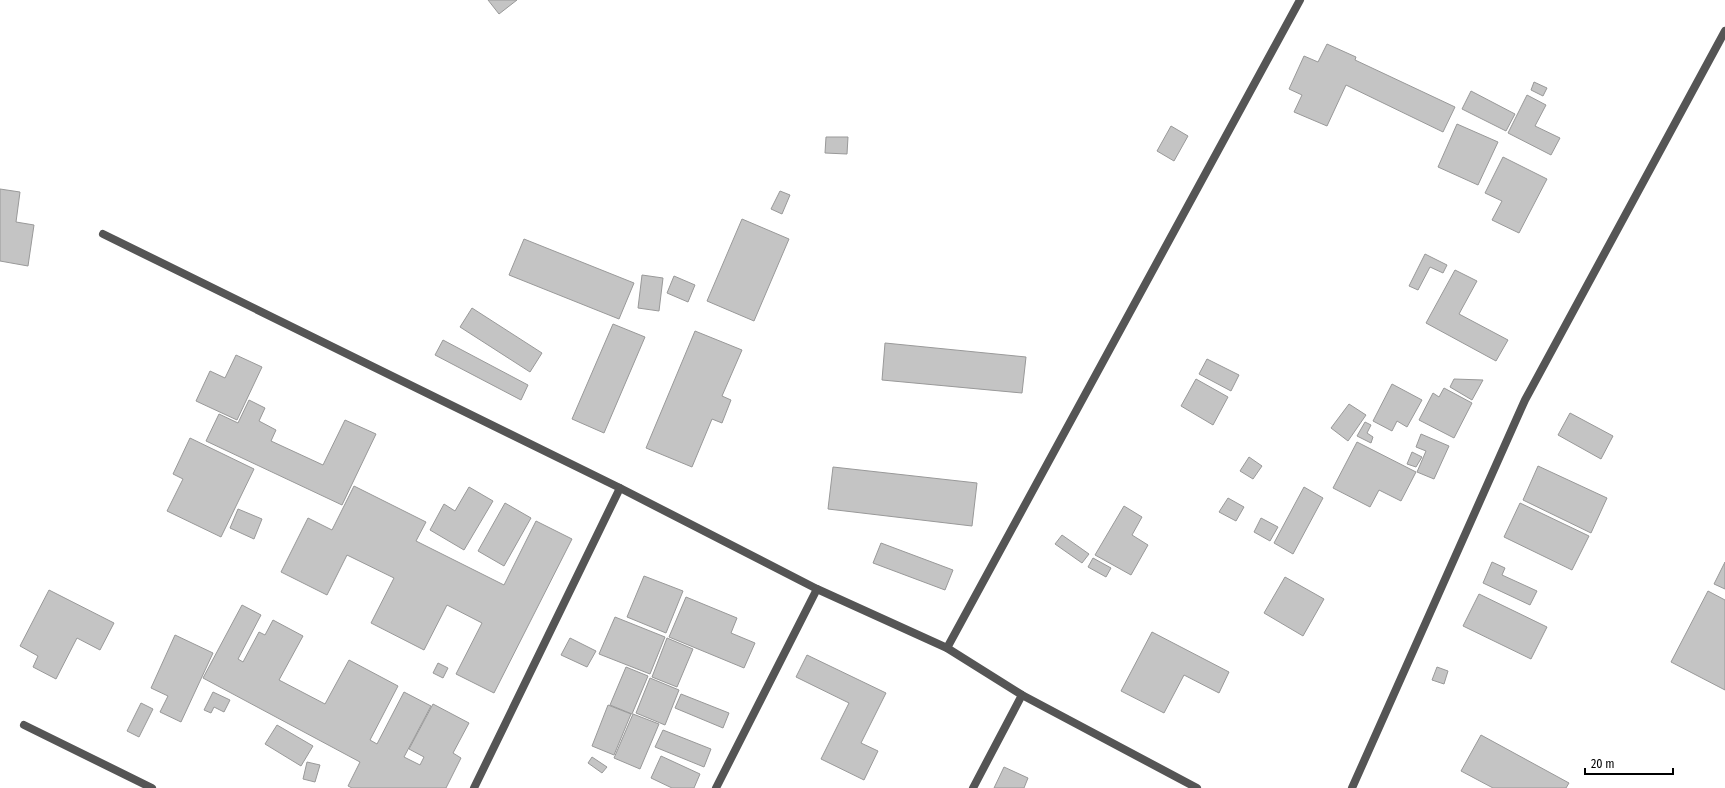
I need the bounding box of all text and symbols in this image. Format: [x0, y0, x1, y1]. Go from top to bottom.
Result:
scale bar [1585, 750, 1673, 776]
text: 20 m [1591, 757, 1615, 771]

